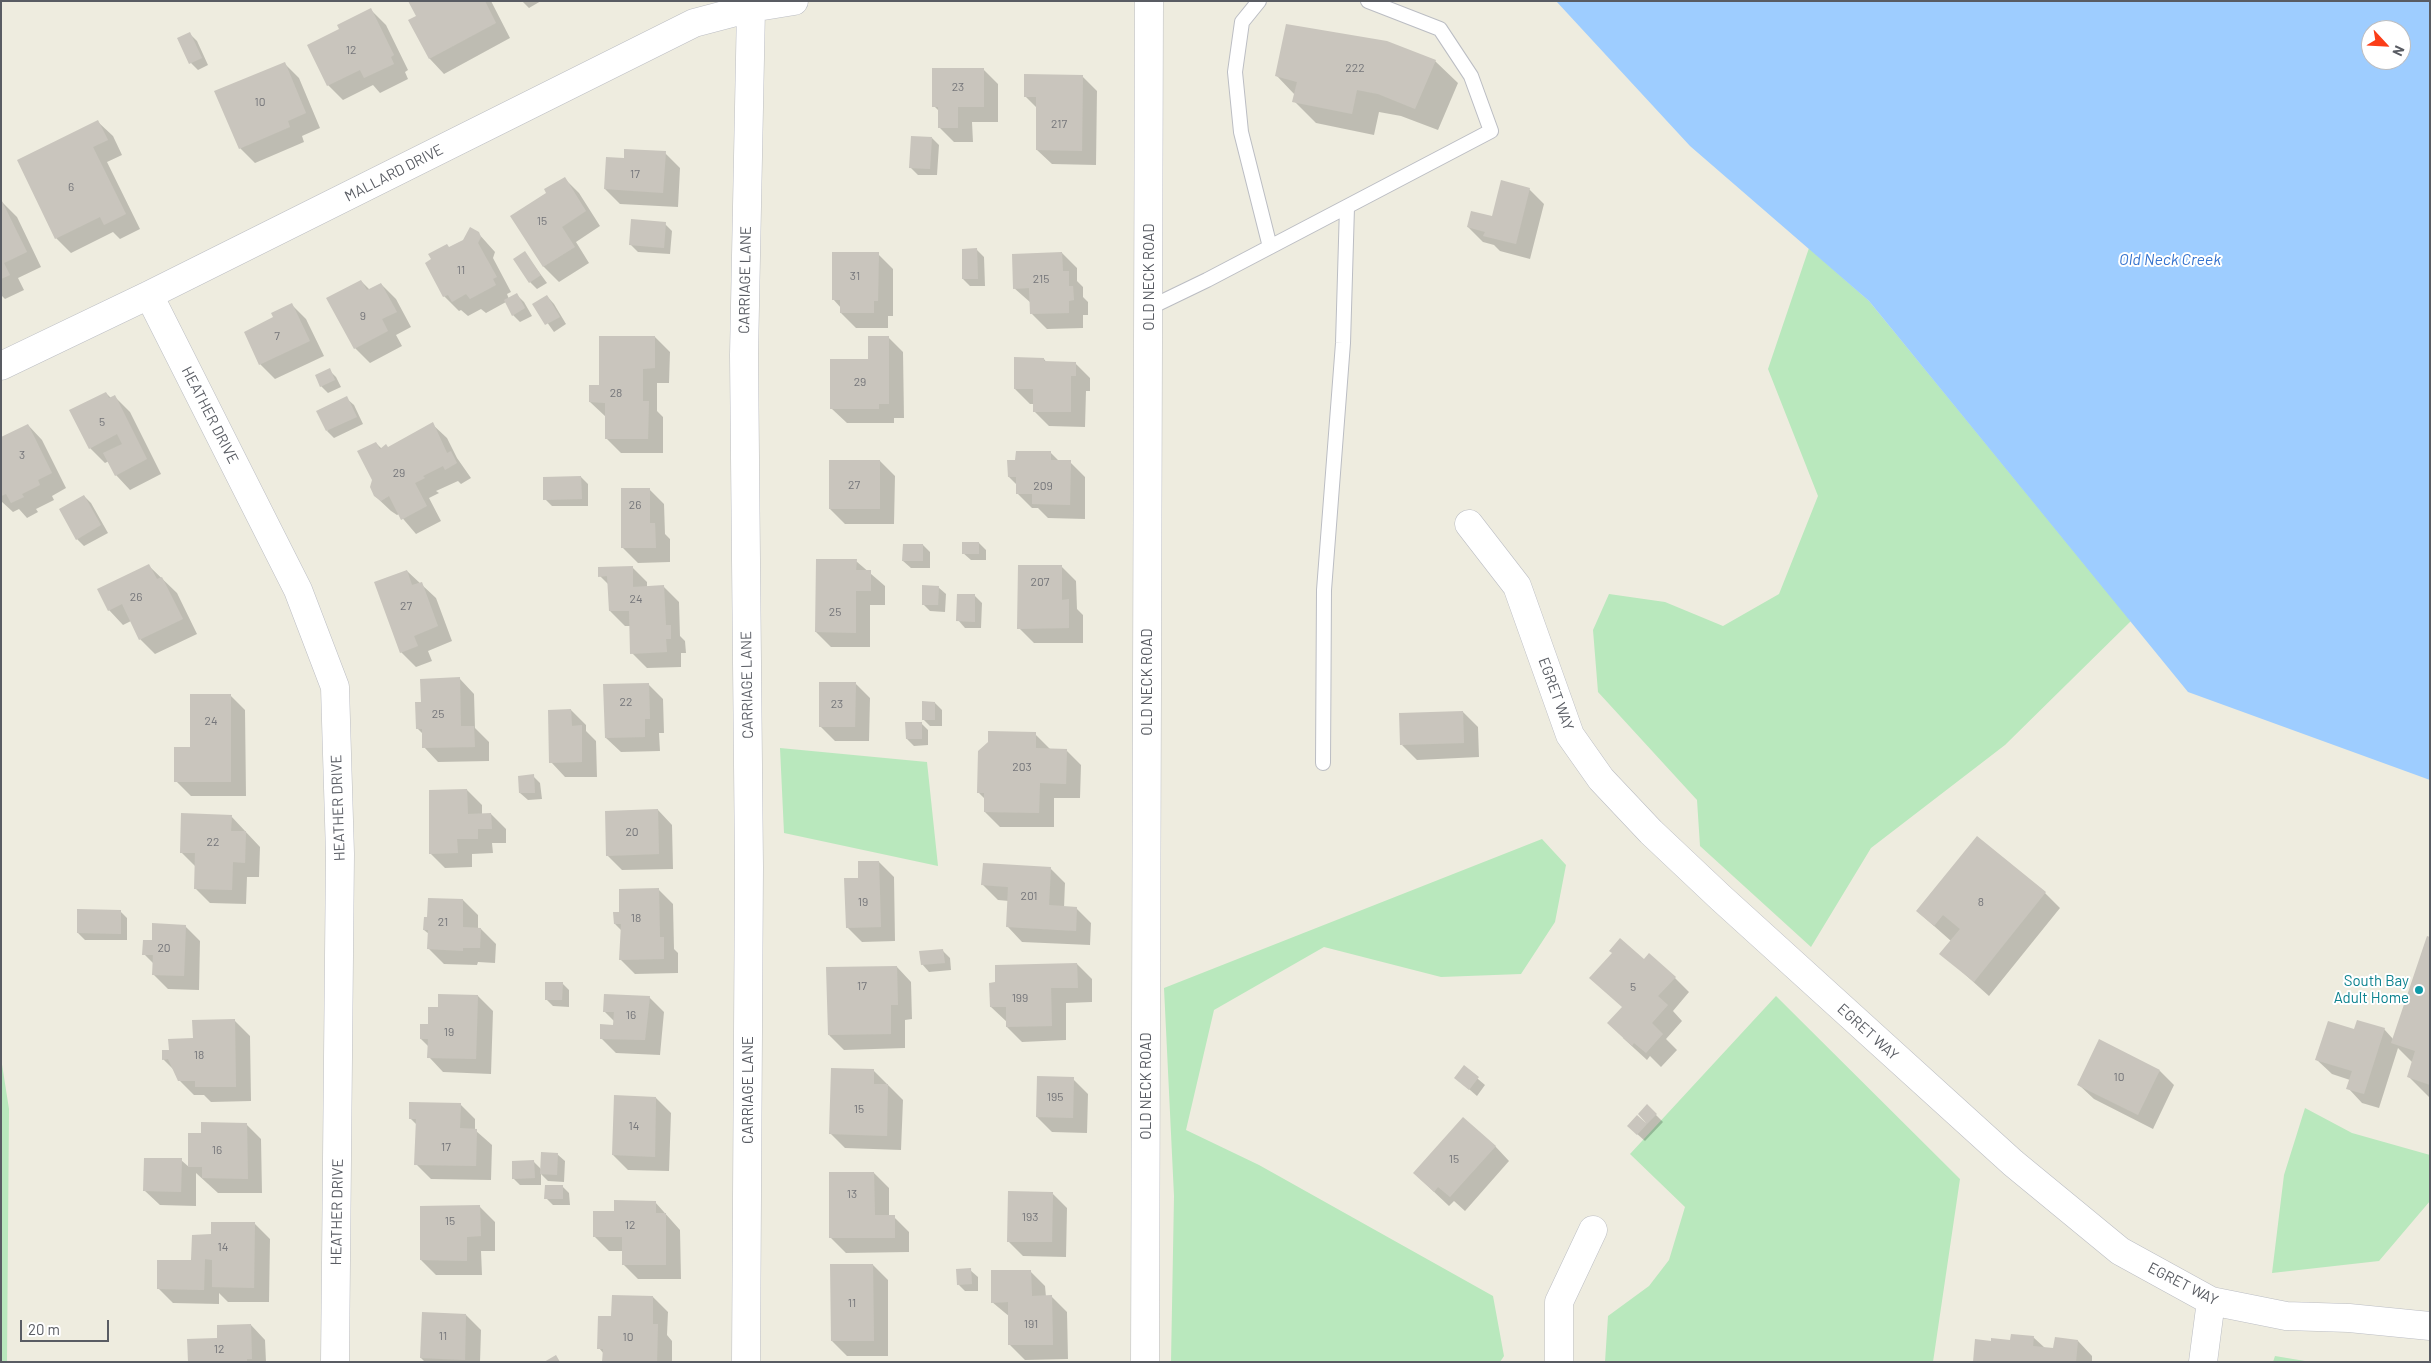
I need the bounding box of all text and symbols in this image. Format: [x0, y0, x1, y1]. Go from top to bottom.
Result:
north arrow [2361, 20, 2411, 70]
house number: 12 [346, 43, 356, 57]
text: N [2389, 43, 2409, 59]
house number: 222 [1345, 61, 1365, 75]
house number: 23 [952, 80, 964, 94]
house number: 10 [255, 95, 265, 109]
house number: 217 [1051, 117, 1067, 131]
street label: MALLARD DRIVE [342, 140, 446, 206]
house number: 17 [630, 167, 640, 181]
house number: 6 [68, 180, 74, 194]
house number: 15 [537, 214, 547, 228]
street label: OLD NECK ROAD [1140, 223, 1158, 331]
street label: CARRIAGE LANE [735, 226, 755, 334]
water label: Old Neck Creek [2119, 250, 2221, 270]
house number: 11 [457, 263, 465, 277]
house number: 31 [850, 269, 860, 283]
house number: 215 [1033, 272, 1049, 286]
house number: 9 [360, 309, 366, 323]
house number: 7 [274, 329, 280, 343]
street label: HEATHER DRIVE [178, 363, 242, 467]
house number: 29 [854, 375, 866, 389]
house number: 28 [610, 386, 622, 400]
house number: 5 [99, 415, 105, 429]
house number: 3 [19, 448, 25, 462]
house number: 29 [393, 466, 405, 480]
house number: 27 [848, 478, 860, 492]
house number: 209 [1033, 479, 1053, 493]
house number: 26 [629, 498, 641, 512]
house number: 207 [1031, 575, 1049, 589]
house number: 26 [130, 590, 142, 604]
house number: 24 [629, 592, 643, 606]
house number: 27 [400, 599, 412, 613]
house number: 25 [829, 605, 841, 619]
street label: OLD NECK ROAD [1138, 628, 1156, 736]
street label: CARRIAGE LANE [737, 631, 757, 739]
street label: EGRET WAY [1534, 655, 1578, 733]
house number: 22 [620, 695, 632, 709]
house number: 23 [831, 697, 843, 711]
house number: 25 [432, 707, 444, 721]
house number: 24 [204, 714, 218, 728]
street label: HEATHER DRIVE [327, 754, 349, 862]
house number: 203 [1012, 760, 1032, 774]
house number: 20 [625, 825, 639, 839]
house number: 22 [207, 835, 219, 849]
house number: 201 [1020, 889, 1038, 903]
house number: 19 [858, 895, 868, 909]
house number: 8 [1978, 895, 1984, 909]
house number: 18 [631, 911, 641, 925]
house number: 21 [438, 915, 448, 929]
house number: 20 [157, 941, 171, 955]
place label: South Bay Adult Home [2334, 972, 2409, 1007]
house number: 17 [857, 979, 867, 993]
house number: 5 [1630, 980, 1636, 994]
marker: South Bay Adult Home [2413, 984, 2425, 996]
house number: 199 [1012, 991, 1028, 1005]
street label: EGRET WAY [1834, 1000, 1902, 1064]
house number: 16 [626, 1008, 636, 1022]
house number: 19 [444, 1025, 454, 1039]
street label: OLD NECK ROAD [1137, 1032, 1155, 1140]
street label: CARRIAGE LANE [739, 1036, 757, 1144]
house number: 18 [194, 1048, 204, 1062]
house number: 10 [2114, 1070, 2124, 1084]
house number: 195 [1047, 1090, 1063, 1104]
house number: 15 [854, 1102, 864, 1116]
house number: 14 [629, 1119, 639, 1133]
house number: 17 [441, 1140, 451, 1154]
house number: 16 [212, 1143, 222, 1157]
house number: 15 [1449, 1152, 1459, 1166]
street label: HEATHER DRIVE [327, 1159, 347, 1265]
house number: 13 [847, 1187, 857, 1201]
house number: 193 [1022, 1210, 1038, 1224]
house number: 15 [445, 1214, 455, 1228]
house number: 12 [625, 1218, 635, 1232]
house number: 14 [218, 1240, 228, 1254]
street label: EGRET WAY [2145, 1259, 2221, 1309]
house number: 11 [848, 1296, 856, 1310]
scale bar [22, 1310, 111, 1342]
house number: 191 [1024, 1317, 1038, 1331]
text: 20 m [28, 1320, 60, 1338]
house number: 11 [439, 1329, 447, 1343]
house number: 10 [623, 1330, 633, 1344]
house number: 12 [214, 1342, 224, 1356]

